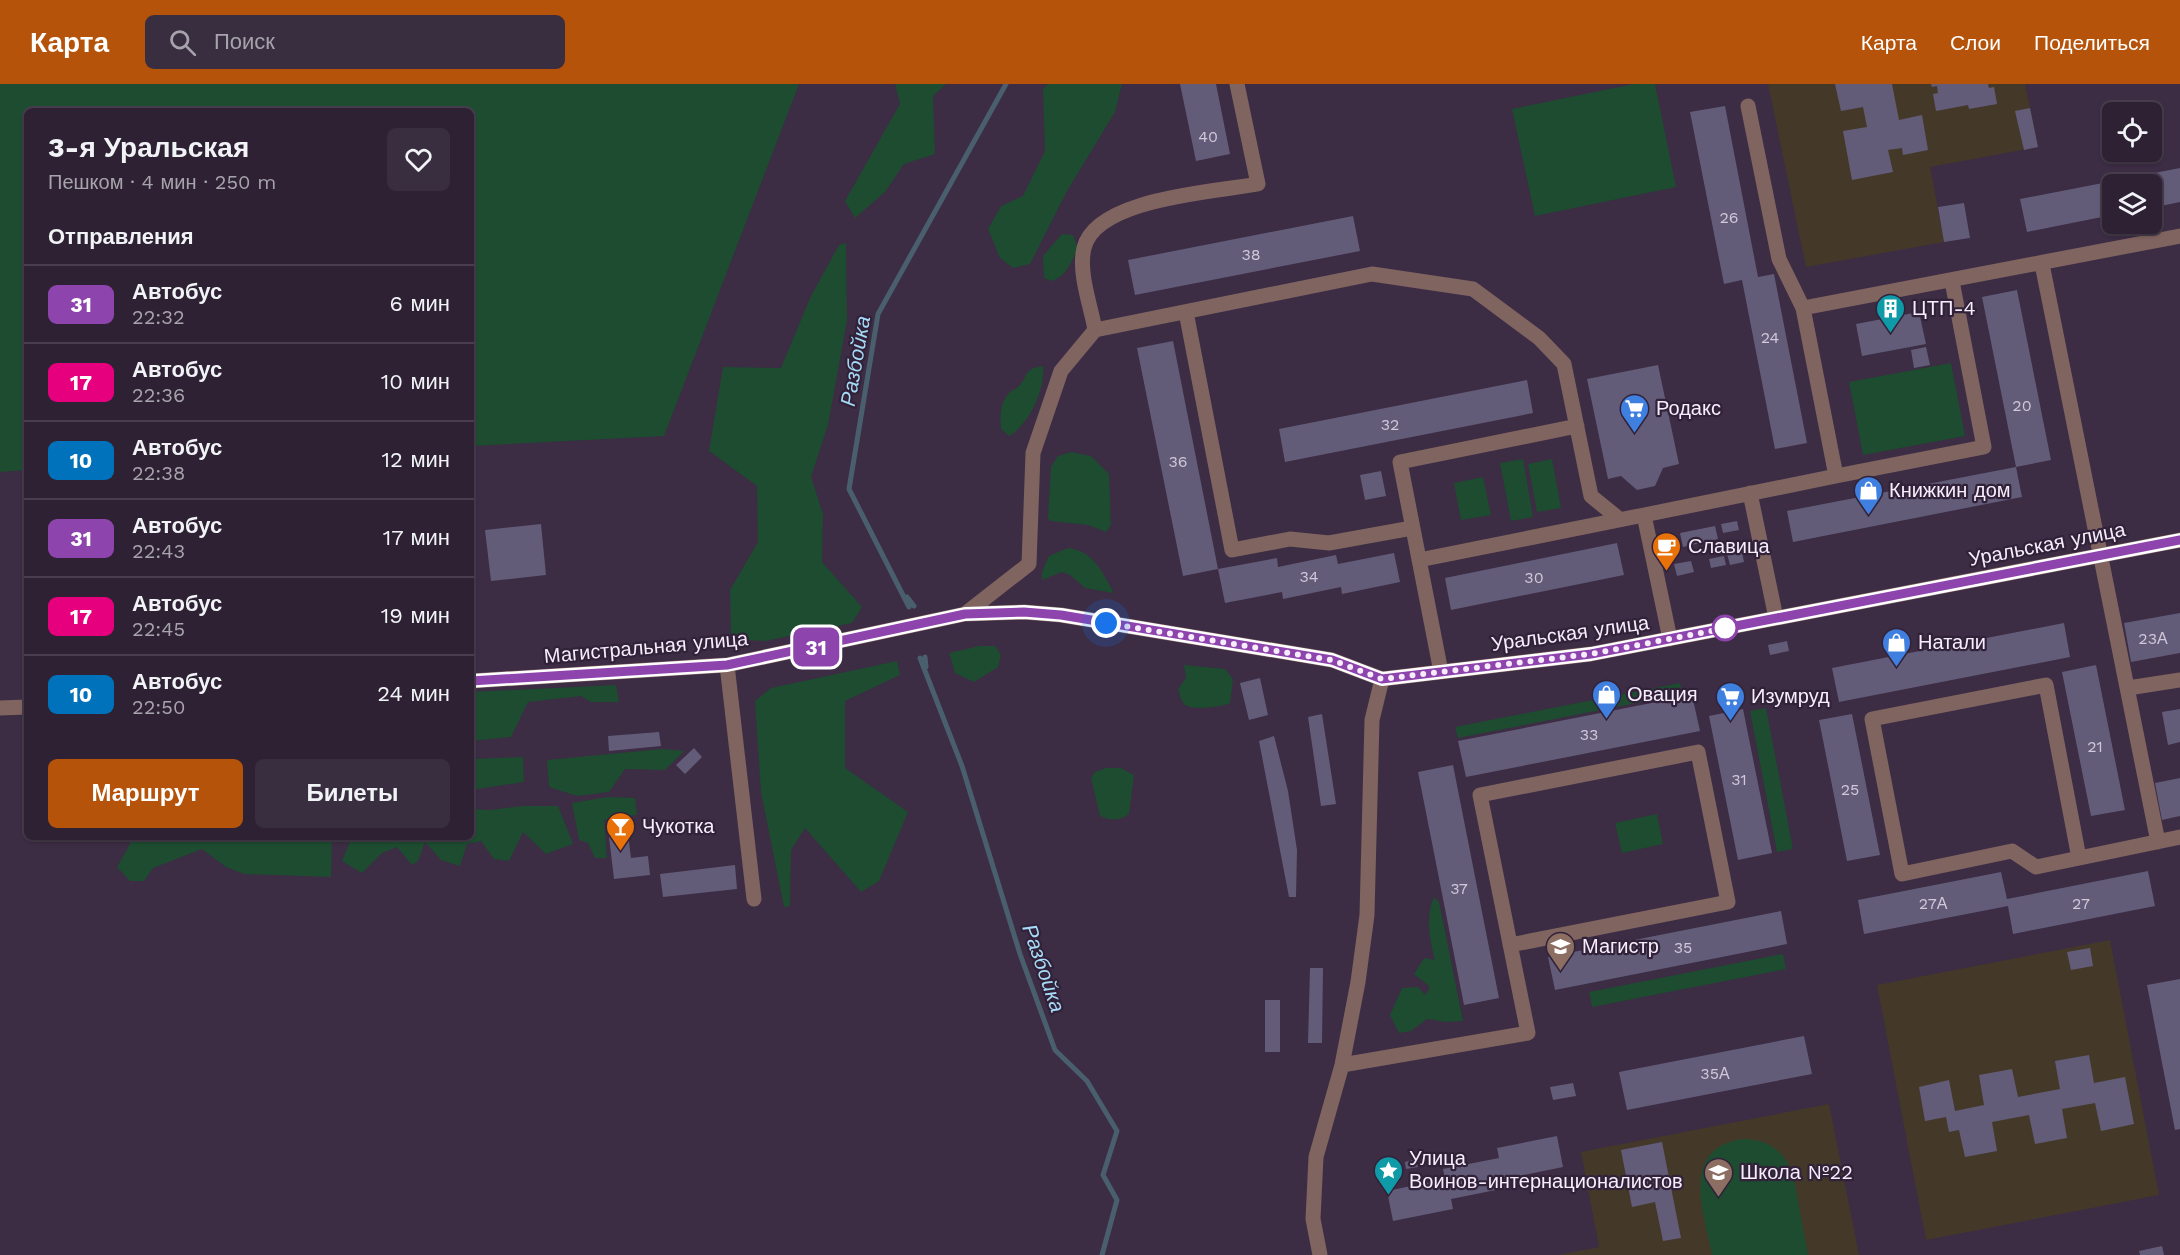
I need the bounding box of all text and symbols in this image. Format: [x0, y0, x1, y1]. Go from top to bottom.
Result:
search box [145, 15, 565, 69]
text: Карта [30, 26, 109, 59]
icon: search [166, 26, 199, 59]
text: Поиск [214, 29, 275, 54]
text: Карта [1861, 30, 1917, 55]
text: Слои [1950, 30, 2001, 55]
text: Поделиться [2034, 30, 2150, 55]
map controls [2102, 102, 2162, 234]
button: locate [2102, 102, 2162, 162]
house number: 40 [1198, 127, 1218, 146]
button: heart [387, 128, 450, 191]
text: 3-я Уральская [48, 131, 249, 164]
text: Пешком · 4 мин · 250 m [48, 170, 276, 194]
button: layers [2102, 174, 2162, 234]
house number: 26 [1719, 208, 1739, 227]
text: Отправления [48, 224, 194, 249]
house number: 38 [1241, 245, 1261, 264]
text: Автобус [132, 279, 222, 304]
text: 6 мин [390, 291, 450, 316]
text: 31 [70, 292, 92, 317]
building icon: ЦТП-4 [1875, 292, 1907, 334]
place label: ЦТП-4 [1912, 296, 1976, 320]
text: 22:32 [132, 305, 185, 329]
water label: Разбойка [835, 314, 875, 408]
house number: 24 [1761, 328, 1780, 347]
text: Автобус [132, 357, 222, 382]
text: 10 мин [381, 369, 450, 394]
text: 17 [70, 370, 92, 395]
text: 22:36 [132, 383, 185, 407]
supermarket icon: Родакс [1619, 392, 1651, 434]
place label: Родакс [1656, 396, 1721, 420]
house number: 20 [2012, 396, 2032, 415]
house number: 32 [1381, 415, 1399, 434]
text: Автобус [132, 435, 222, 460]
text: 12 мин [382, 447, 450, 472]
text: 10 [70, 448, 92, 473]
house number: 36 [1168, 452, 1188, 471]
text: 22:38 [132, 461, 185, 485]
shop icon: Книжкин дом [1852, 474, 1884, 516]
place label: Книжкин дом [1889, 478, 2011, 502]
text: Автобус [132, 513, 222, 538]
street label: Уральская улица [1967, 517, 2128, 571]
text: 17 мин [383, 525, 450, 550]
text: 31 [70, 526, 92, 551]
cafe icon: Славица [1651, 530, 1683, 572]
place label: Славица [1688, 534, 1770, 558]
text: 22:43 [132, 539, 185, 563]
house number: 34 [1299, 567, 1319, 586]
house number: 30 [1524, 568, 1544, 587]
text: Автобус [132, 591, 222, 616]
text: 19 мин [381, 603, 450, 628]
text: 17 [70, 604, 92, 629]
your location [1091, 608, 1121, 638]
street label: Уральская улица [1490, 610, 1651, 656]
unlabelled marker [1712, 615, 1738, 641]
text: 22:45 [132, 617, 185, 641]
street label: Магистральная улица [543, 626, 750, 668]
shop icon: Натали [1881, 626, 1913, 668]
line badge: 31 [789, 628, 843, 666]
house number: 23А [2138, 629, 2168, 648]
place label: Натали [1918, 630, 1986, 654]
text: 31 [805, 635, 827, 660]
text: Автобус [132, 669, 222, 694]
shop icon: Овация [1590, 678, 1622, 720]
supermarket icon: Изумруд [1714, 680, 1746, 722]
text: 24 мин [377, 681, 450, 706]
text: 10 [70, 682, 92, 707]
place label: Овация [1627, 682, 1698, 706]
place label: Изумруд [1751, 684, 1830, 708]
text: 22:50 [132, 695, 185, 719]
house number: 33 [1580, 725, 1598, 744]
house number: 21 [2087, 737, 2103, 756]
button: Маршрут [48, 759, 243, 828]
button: Билеты [255, 759, 450, 828]
house number: 31 [1731, 770, 1747, 789]
house number: 25 [1841, 780, 1859, 799]
bar icon: Чукотка [605, 810, 637, 852]
place label: Чукотка [642, 814, 715, 838]
house number: 37 [1450, 879, 1468, 898]
house number: 27А [1919, 894, 1948, 913]
house number: 27 [2072, 894, 2090, 913]
water label: Разбойка [1017, 921, 1071, 1015]
school or university icon: Магистр [1545, 930, 1577, 972]
place label: Магистр [1582, 934, 1659, 958]
house number: 35 [1674, 938, 1692, 957]
house number: 35А [1700, 1064, 1730, 1083]
place label: Улица Воинов-интернационалистов [1409, 1146, 1683, 1193]
place icon: Улица Воинов-интернационалистов [1372, 1154, 1404, 1196]
school or university icon: Школа №22 [1703, 1156, 1735, 1198]
place label: Школа №22 [1740, 1160, 1853, 1184]

